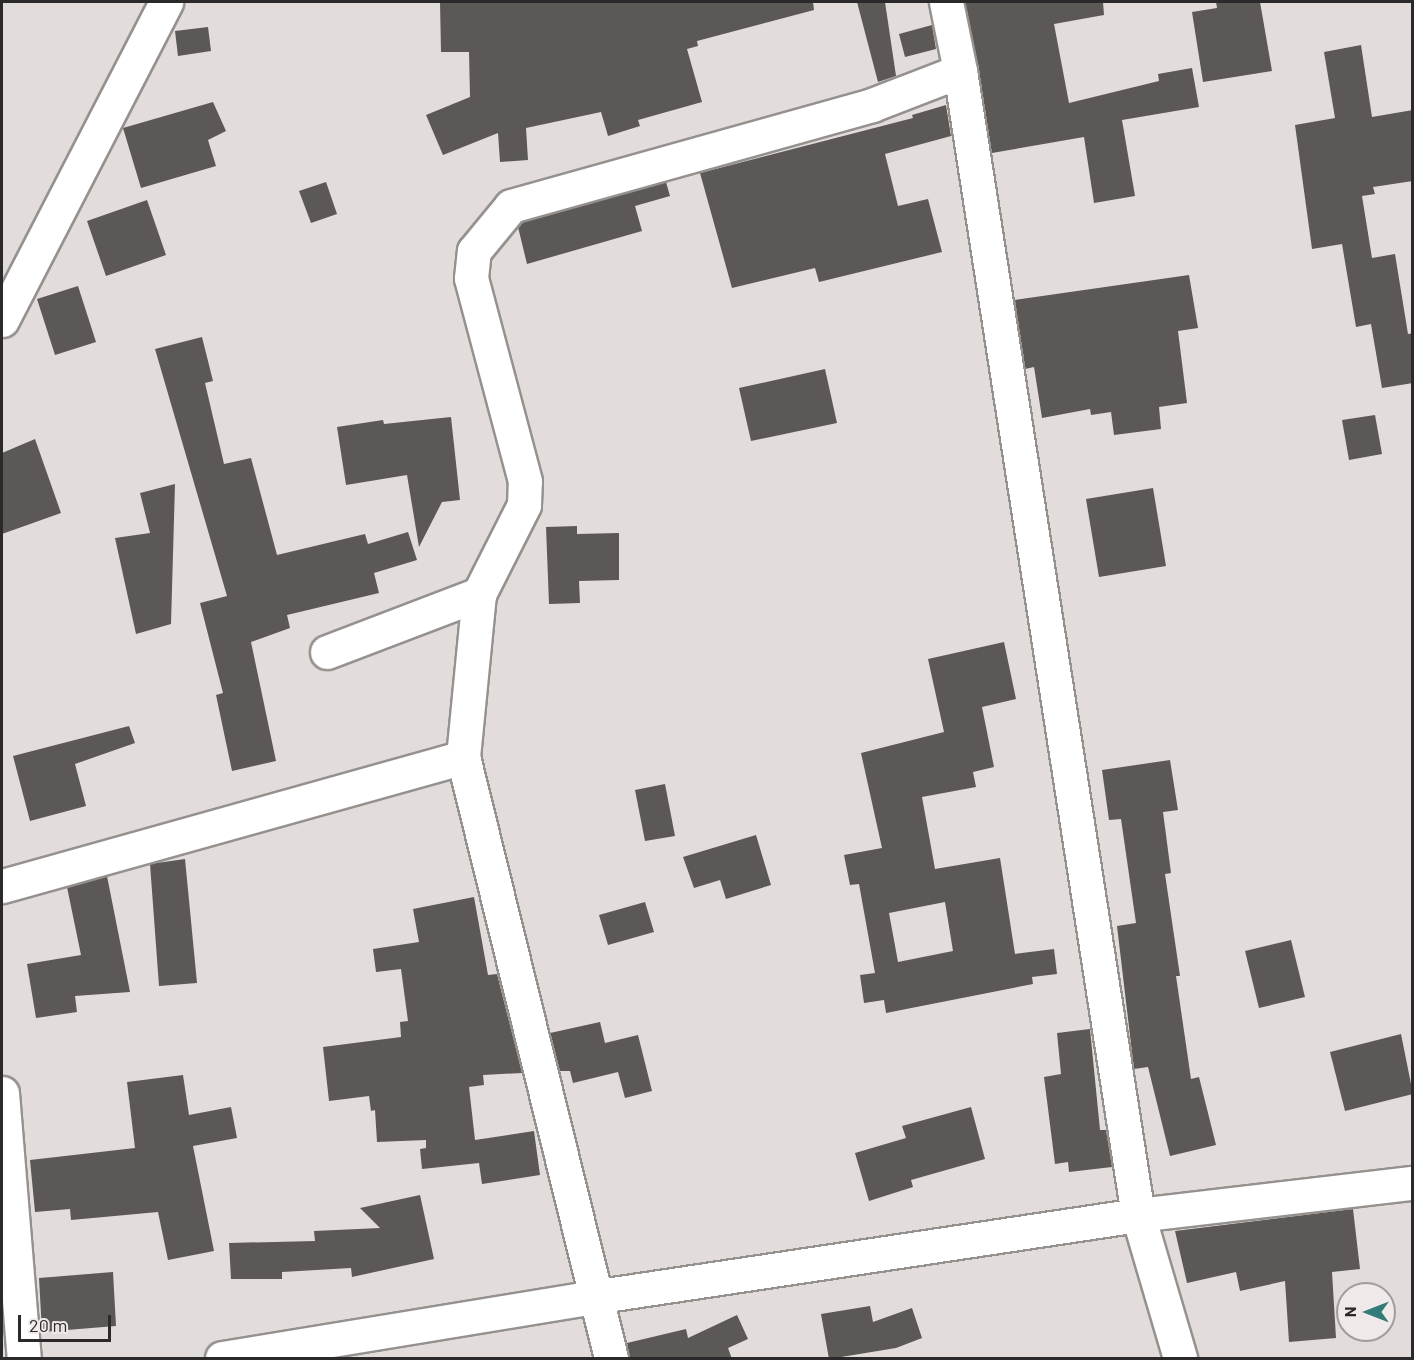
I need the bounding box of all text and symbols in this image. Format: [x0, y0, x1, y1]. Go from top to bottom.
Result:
north arrow [1336, 1282, 1396, 1342]
scale bar [21, 1303, 114, 1341]
text: N [1340, 1307, 1359, 1317]
text: 20 m [29, 1314, 67, 1336]

